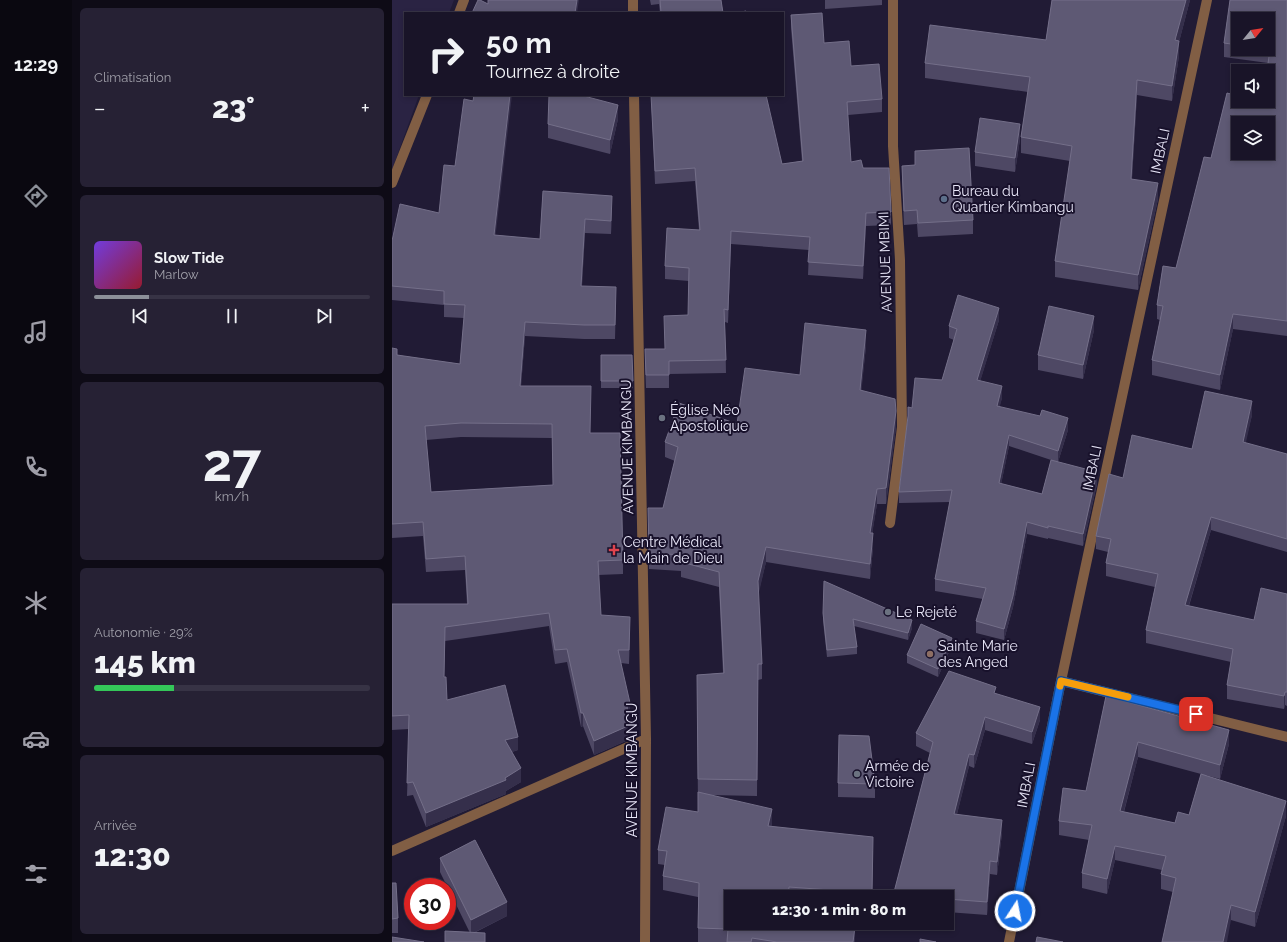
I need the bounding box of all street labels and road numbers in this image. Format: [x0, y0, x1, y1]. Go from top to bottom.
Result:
street label: IMBALI [1147, 127, 1173, 175]
street label: AVENUE MBIMI [875, 211, 895, 313]
street label: AVENUE KIMBANGU [618, 379, 636, 515]
street label: IMBALI [1079, 444, 1105, 492]
street label: AVENUE KIMBANGU [624, 703, 640, 837]
street label: IMBALI [1014, 761, 1038, 809]

